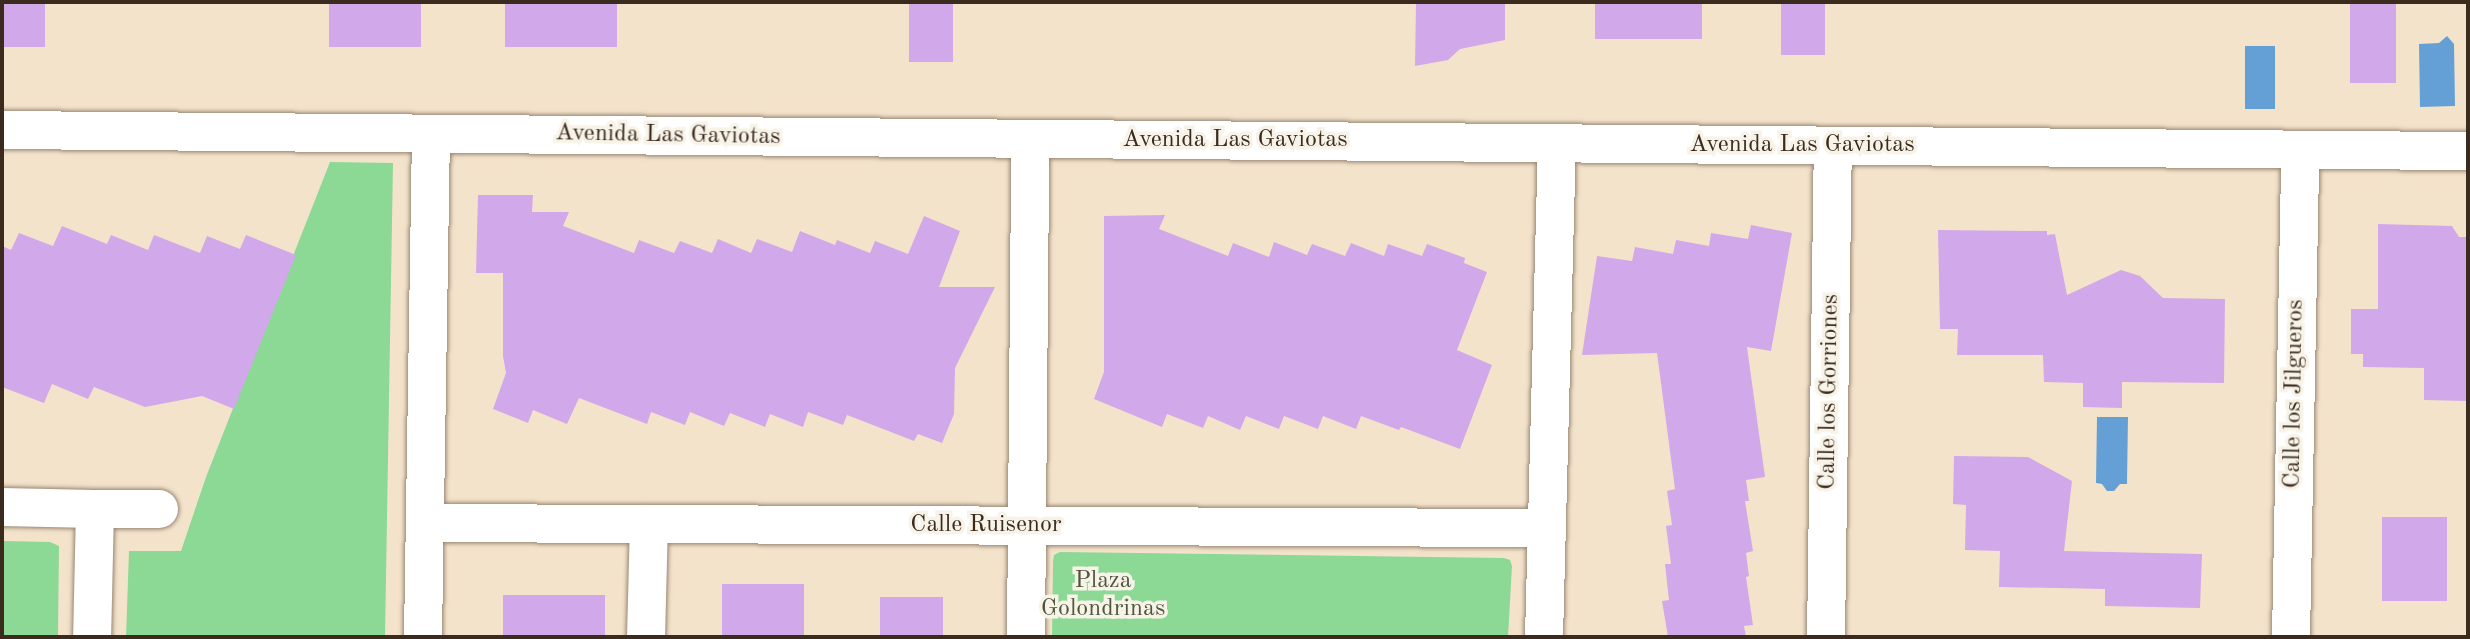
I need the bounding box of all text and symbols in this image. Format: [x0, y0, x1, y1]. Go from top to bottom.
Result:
street label: Avenida Las Gaviotas [555, 120, 781, 152]
street label: Avenida Las Gaviotas [1122, 127, 1348, 155]
street label: Avenida Las Gaviotas [1689, 132, 1915, 160]
street label: Calle los Gorriones [1814, 294, 1846, 490]
street label: Calle los Jilgueros [2279, 299, 2311, 489]
street label: Calle Ruisenor [910, 512, 1062, 540]
park label: Plaza Golondrinas [1041, 568, 1165, 624]

